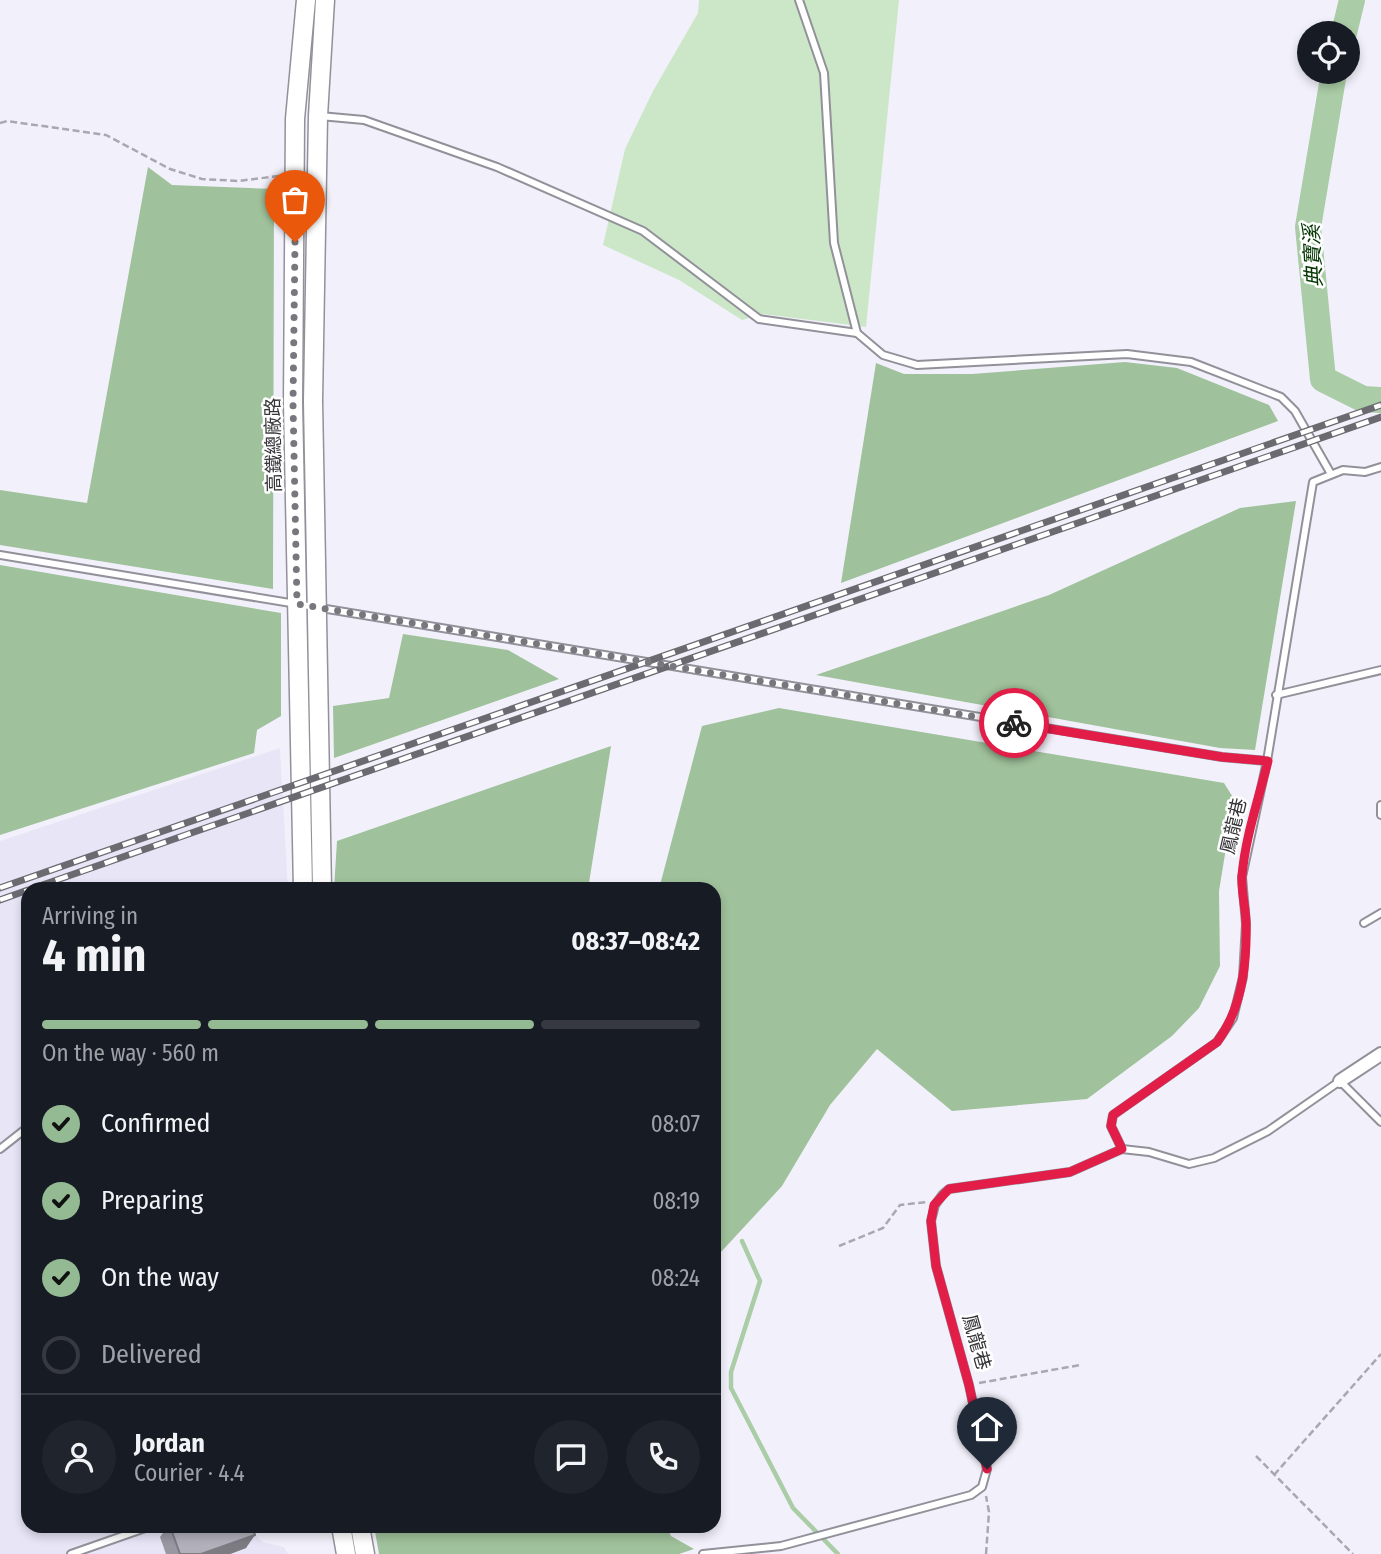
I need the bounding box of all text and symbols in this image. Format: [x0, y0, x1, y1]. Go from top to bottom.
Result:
map controls [1297, 21, 1360, 84]
button: locate [1297, 21, 1360, 84]
pin [265, 170, 325, 242]
icon: bag [276, 181, 314, 219]
water label: 典寶溪 [1298, 221, 1328, 288]
street label: 高鐵總廠路 [261, 397, 286, 493]
courier [979, 688, 1049, 758]
icon: bike [995, 704, 1033, 742]
street label: 鳳龍巷 [1216, 796, 1251, 856]
text: Arriving in [42, 902, 138, 930]
text: 08:37–08:42 [571, 926, 700, 957]
text: 4 min [42, 928, 146, 983]
text: On the way · 560 m [42, 1039, 219, 1067]
icon: check [42, 1105, 80, 1143]
text: Confirmed [101, 1108, 211, 1139]
text: 08:07 [651, 1110, 700, 1138]
icon: check [42, 1182, 80, 1220]
text: Preparing [101, 1185, 203, 1216]
text: 08:19 [652, 1187, 700, 1215]
icon: check [42, 1259, 80, 1297]
text: On the way [101, 1262, 219, 1293]
text: 08:24 [651, 1264, 700, 1292]
street label: 鳳龍巷 [958, 1312, 995, 1373]
text: Delivered [101, 1339, 202, 1370]
pin [957, 1397, 1017, 1469]
icon: home [968, 1408, 1006, 1446]
button: person [42, 1420, 116, 1494]
button: chat [534, 1420, 608, 1494]
button: phone [626, 1420, 700, 1494]
text: Jordan [134, 1428, 205, 1459]
text: Courier · 4.4 [134, 1459, 245, 1487]

